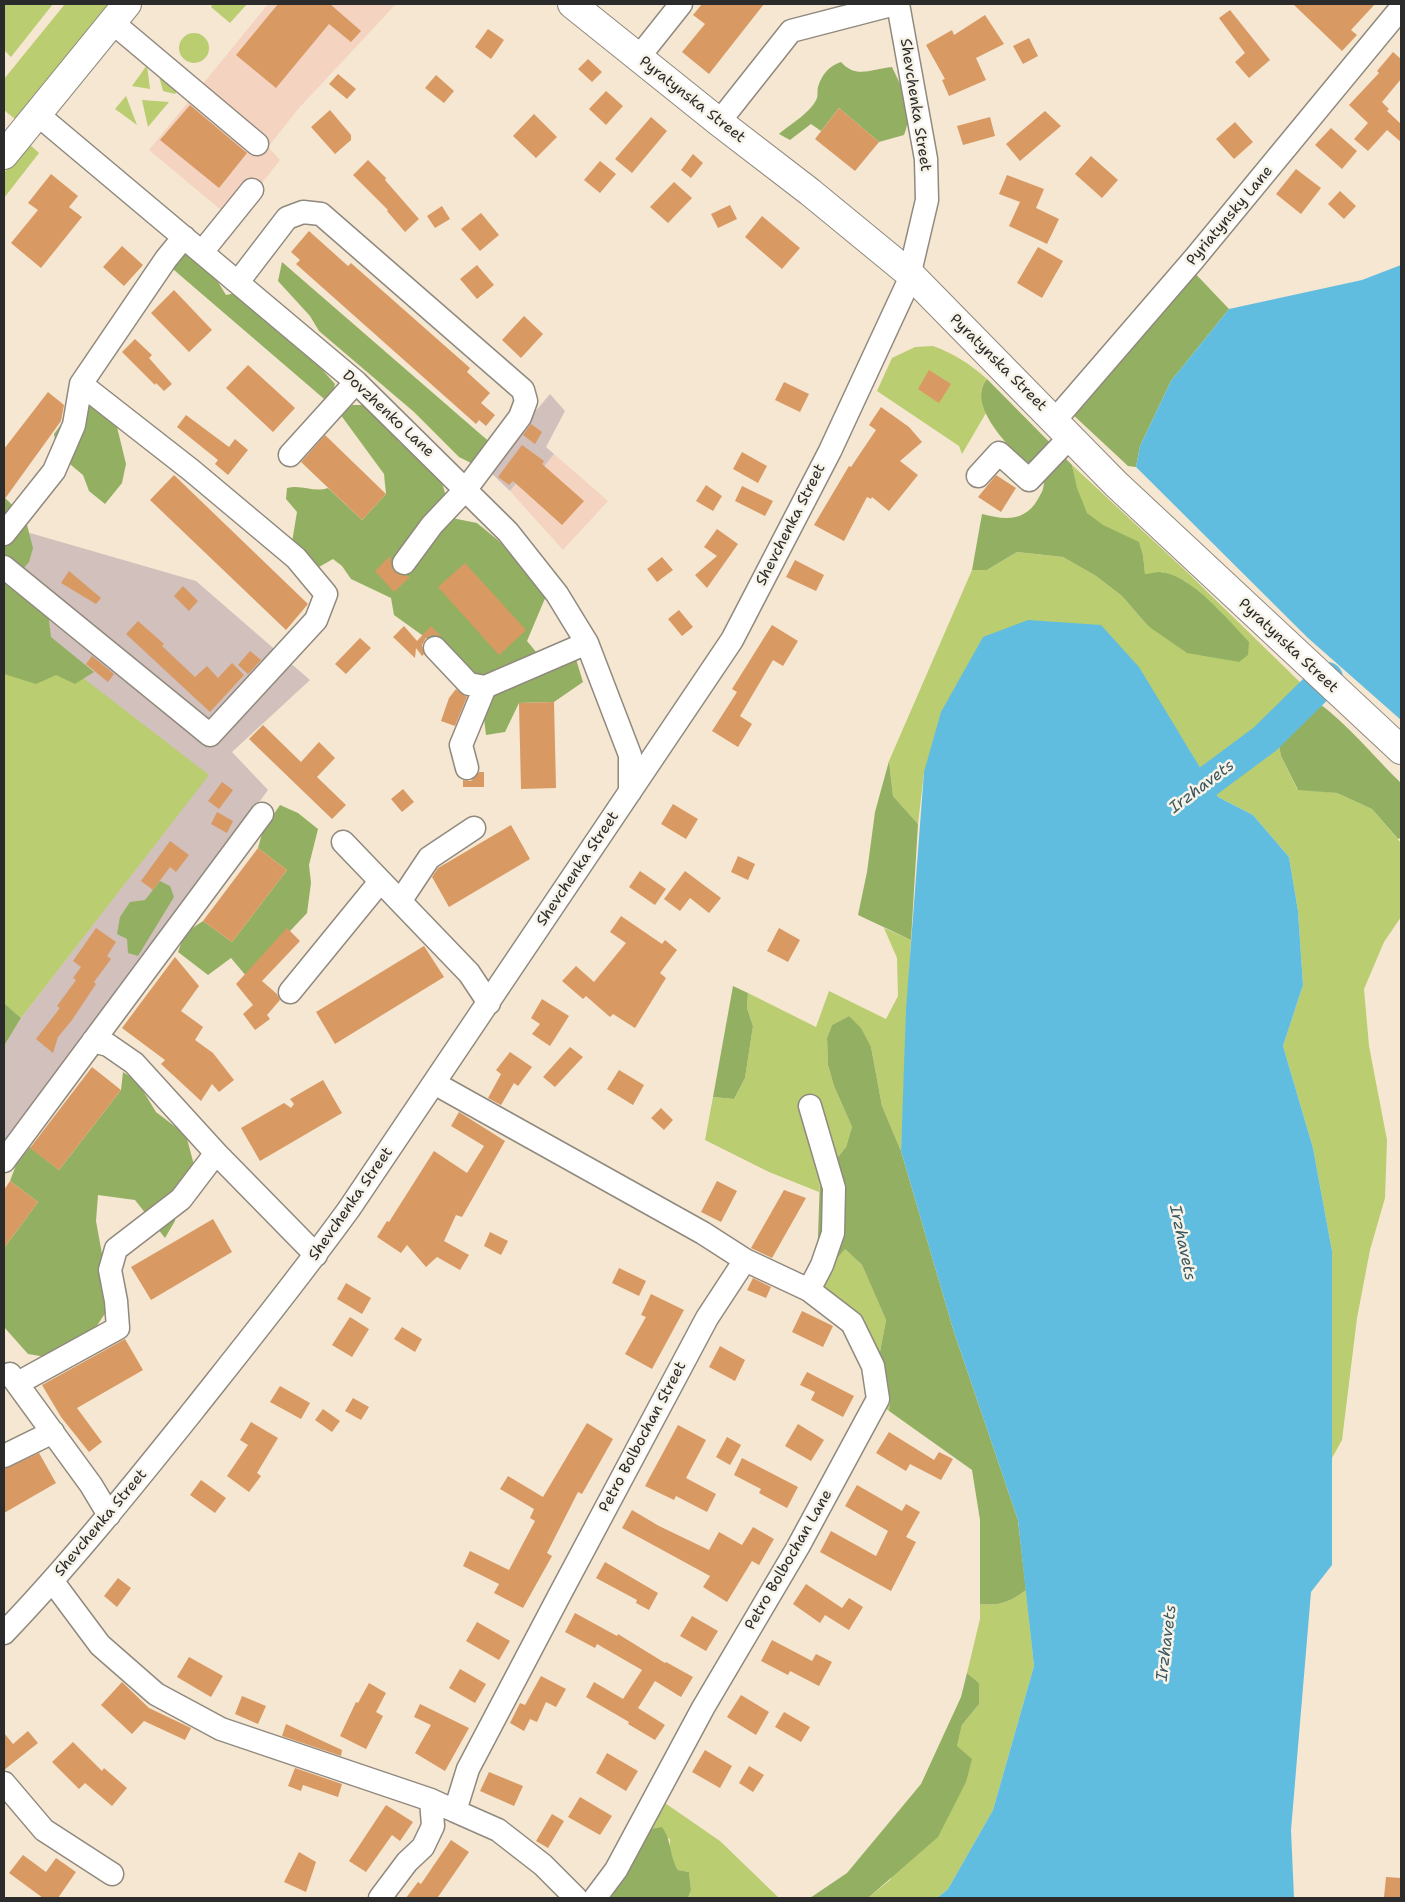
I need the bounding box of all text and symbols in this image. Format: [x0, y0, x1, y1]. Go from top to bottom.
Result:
street label: Shevchenka Street [896, 37, 934, 173]
street label: Pyratynska Street [635, 53, 749, 147]
street label: Pyriatynsky Lane [1183, 162, 1277, 270]
street label: Pyratynska Street [946, 311, 1050, 415]
street label: Dovzhenko Lane [338, 367, 438, 461]
street label: Shevchenka Street [753, 461, 829, 589]
street label: Pyratynska Street [1234, 595, 1342, 697]
water label: Irzhavets [1166, 756, 1238, 818]
street label: Shevchenka Street [533, 808, 623, 930]
street label: Shevchenka Street [305, 1144, 397, 1264]
water label: Irzhavets [1165, 1204, 1199, 1282]
street label: Petro Bolbochan Street [596, 1359, 690, 1515]
street label: Shevchenka Street [51, 1466, 151, 1580]
street label: Petro Bolbochan Lane [742, 1487, 836, 1633]
water label: Irzhavets [1153, 1604, 1181, 1682]

